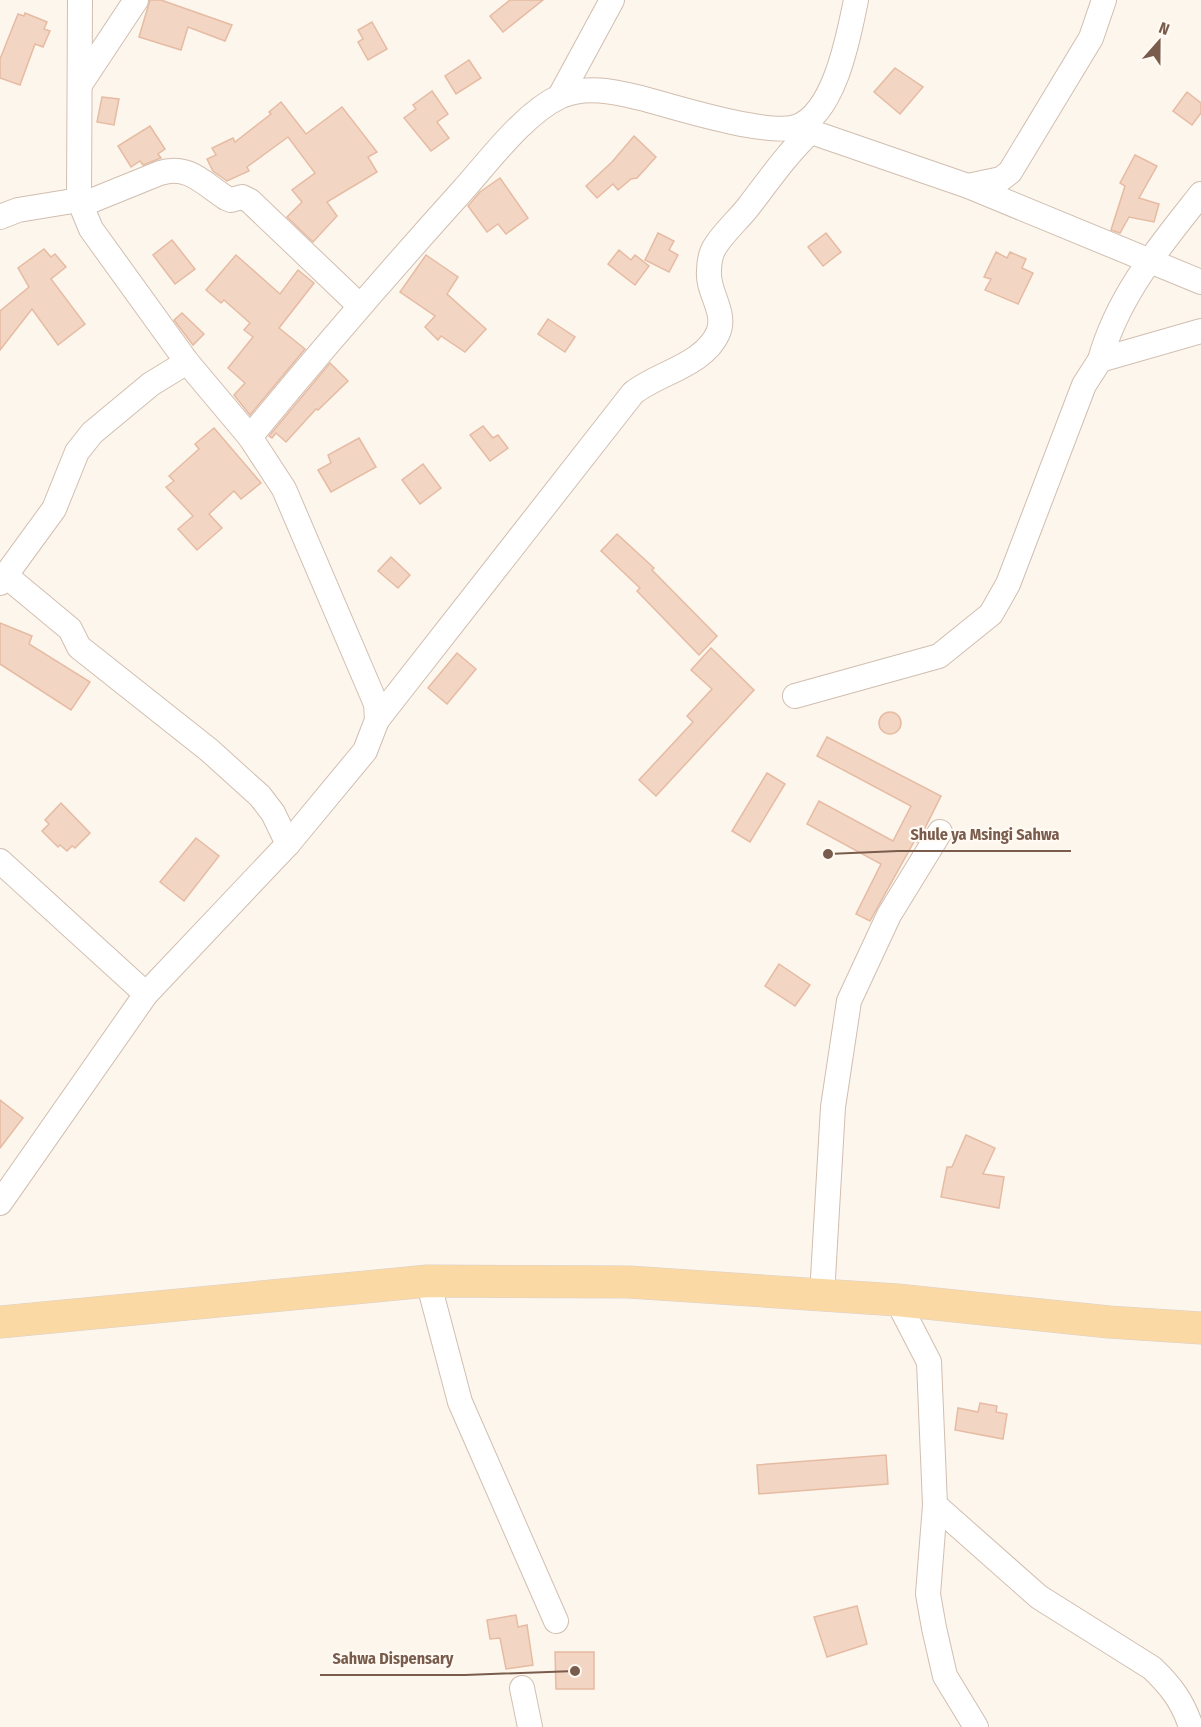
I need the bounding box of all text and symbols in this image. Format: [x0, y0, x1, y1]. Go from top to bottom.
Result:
north arrow [1129, 12, 1189, 72]
text: N [1156, 18, 1172, 39]
callout: Shule ya Msingi Sahwa [898, 817, 1071, 851]
text: Shule ya Msingi Sahwa [910, 825, 1060, 844]
callout: Sahwa Dispensary [320, 1641, 465, 1675]
text: Sahwa Dispensary [333, 1649, 454, 1668]

